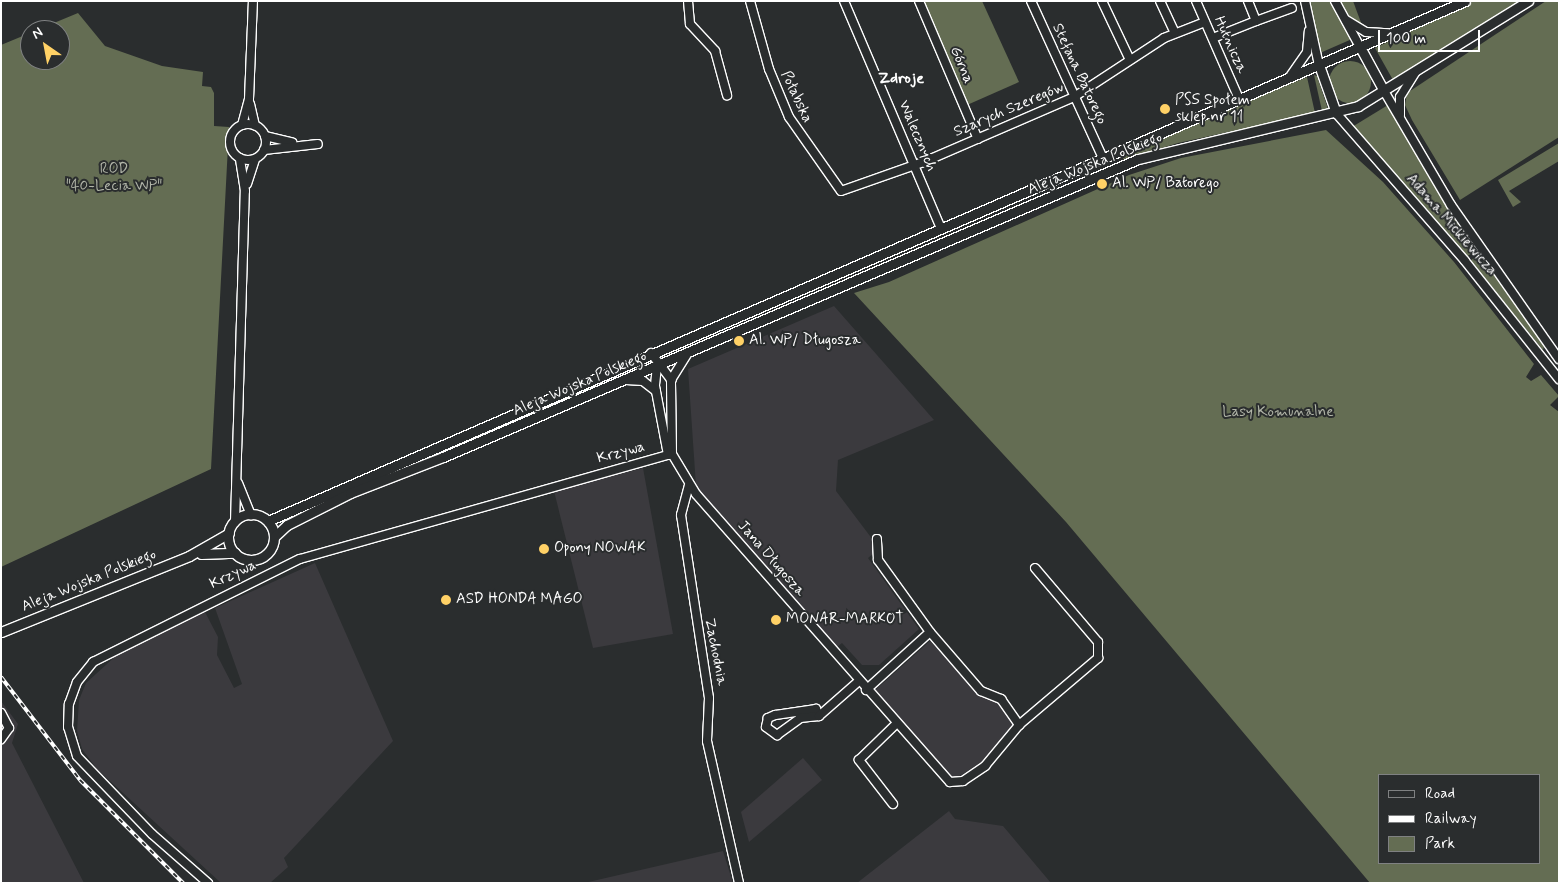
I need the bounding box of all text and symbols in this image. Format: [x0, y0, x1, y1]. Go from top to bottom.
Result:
street label: Hutnicza [1209, 14, 1251, 76]
north arrow [20, 20, 70, 70]
scale bar [1380, 20, 1482, 52]
street label: Stefana Batorego [1048, 21, 1110, 127]
text: N [29, 23, 46, 43]
text: 100 m [1386, 29, 1426, 49]
street label: Górna [945, 44, 977, 86]
street label: Połabska [776, 68, 816, 126]
district label: Zdroje [878, 69, 924, 89]
street label: Szarych Szeregów [951, 79, 1067, 141]
place label: PSS Społem sklep nr 11 [1175, 91, 1250, 126]
street label: Walecznych [894, 98, 940, 174]
marker: PSS Społem sklep nr 11 [1159, 103, 1171, 115]
street label: Aleja Wojska Polskiego [1024, 129, 1166, 199]
park label: ROD "40-Lecia WP" [66, 160, 162, 195]
street label: Adama Mickiewicza [1402, 171, 1500, 279]
place label: Al. WP/ Batorego [1112, 175, 1219, 193]
marker: Al. WP/ Batorego [1096, 178, 1108, 190]
place label: Al. WP/ Długosza [749, 332, 861, 350]
marker: Al. WP/ Długosza [733, 335, 745, 347]
street label: Aleja Wojska Polskiego [510, 347, 650, 421]
park label: Lasy Komunalne [1222, 404, 1334, 422]
street label: Krzywa [595, 438, 647, 468]
street label: Jana Długosza [733, 518, 809, 600]
place label: Opony NOWAK [554, 540, 645, 558]
marker: Opony NOWAK [538, 543, 550, 555]
street label: Aleja Wojska Polskiego [18, 546, 160, 616]
street label: Krzywa [207, 556, 259, 594]
place label: ASD HONDA MAGO [456, 591, 585, 609]
marker: ASD HONDA MAGO [440, 594, 452, 606]
place label: MONAR-MARKOT [786, 611, 904, 629]
marker: MONAR-MARKOT [770, 614, 782, 626]
street label: Zachodnia [700, 617, 730, 687]
legend [1378, 774, 1540, 864]
text: Road [1425, 784, 1455, 804]
text: Railway [1425, 809, 1477, 829]
text: Park [1425, 834, 1455, 854]

